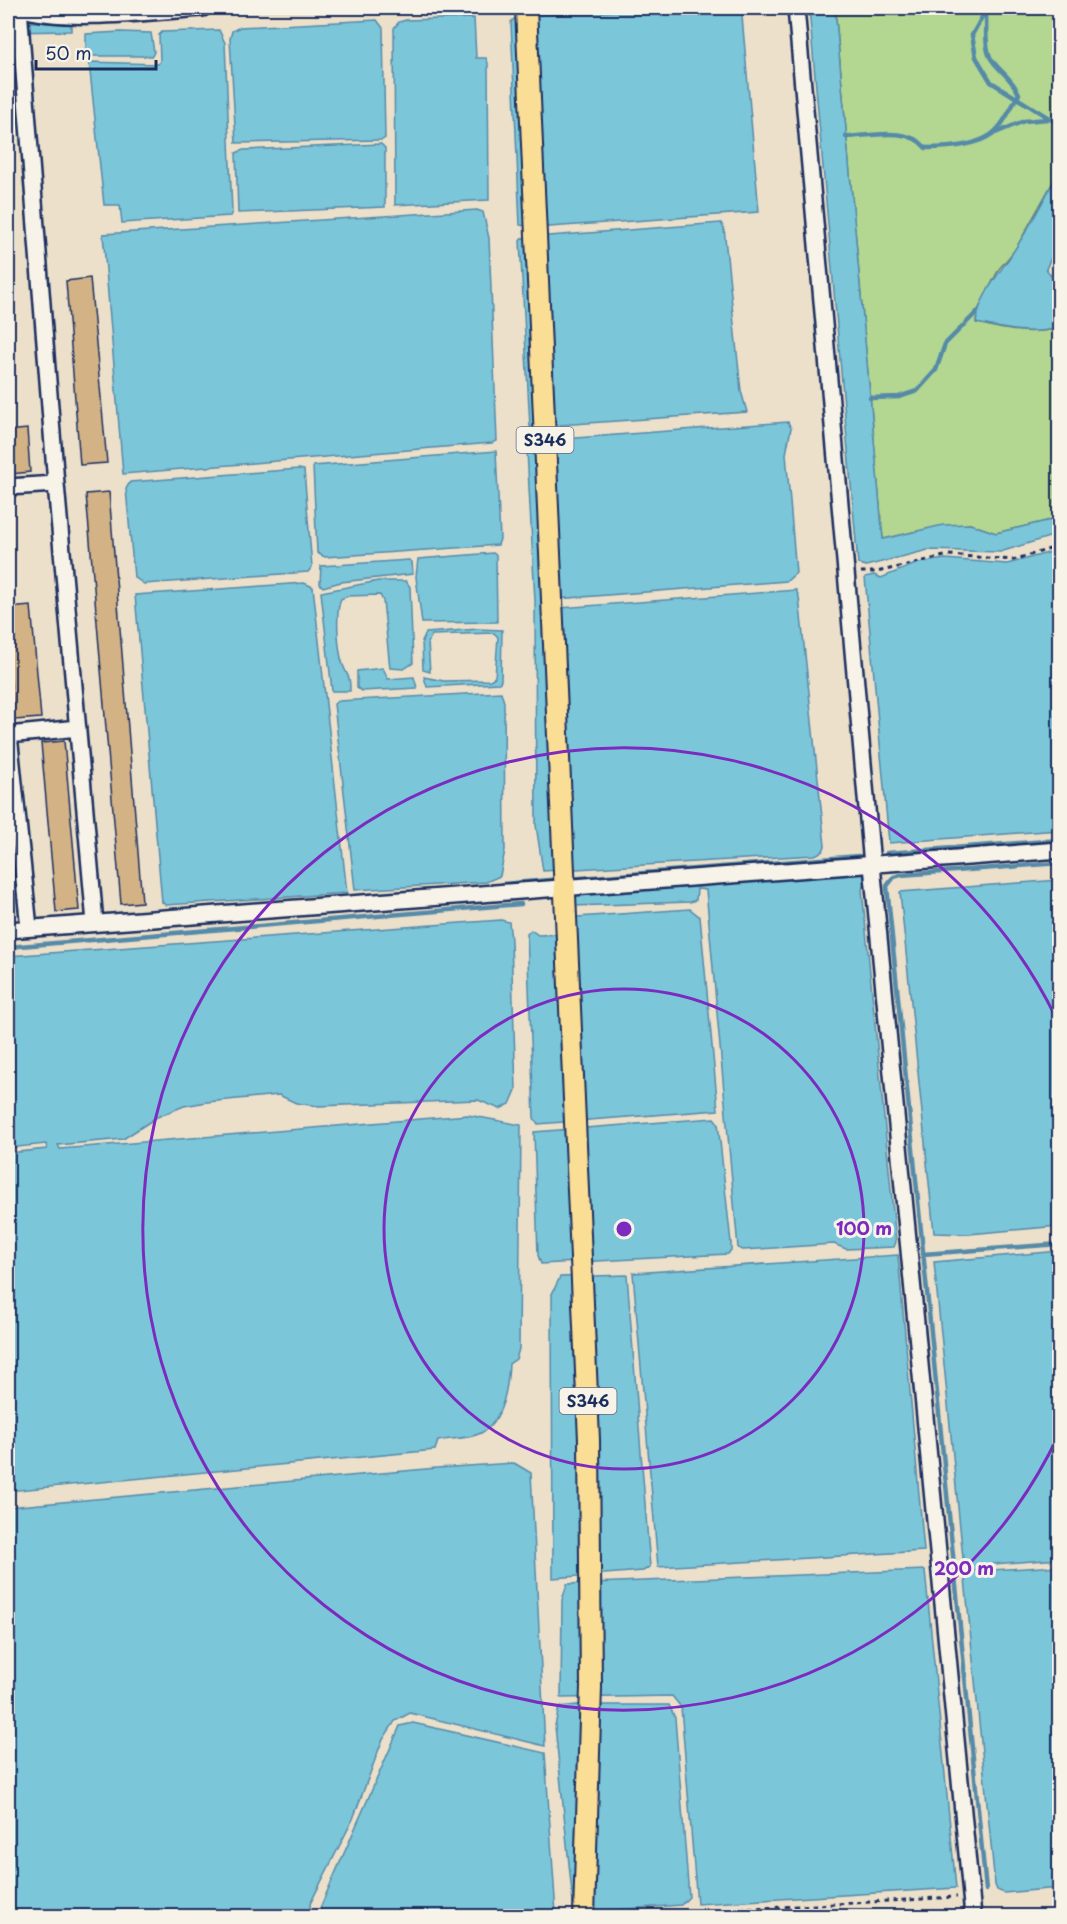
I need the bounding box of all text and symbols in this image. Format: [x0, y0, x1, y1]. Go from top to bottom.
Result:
scale bar [36, 33, 156, 71]
text: 50 m [45, 39, 92, 66]
road number: S346 [516, 427, 574, 453]
text: 100 m [836, 1214, 892, 1241]
centre of rings [614, 1219, 634, 1239]
road number: S346 [560, 1388, 616, 1414]
text: 200 m [934, 1554, 994, 1581]

